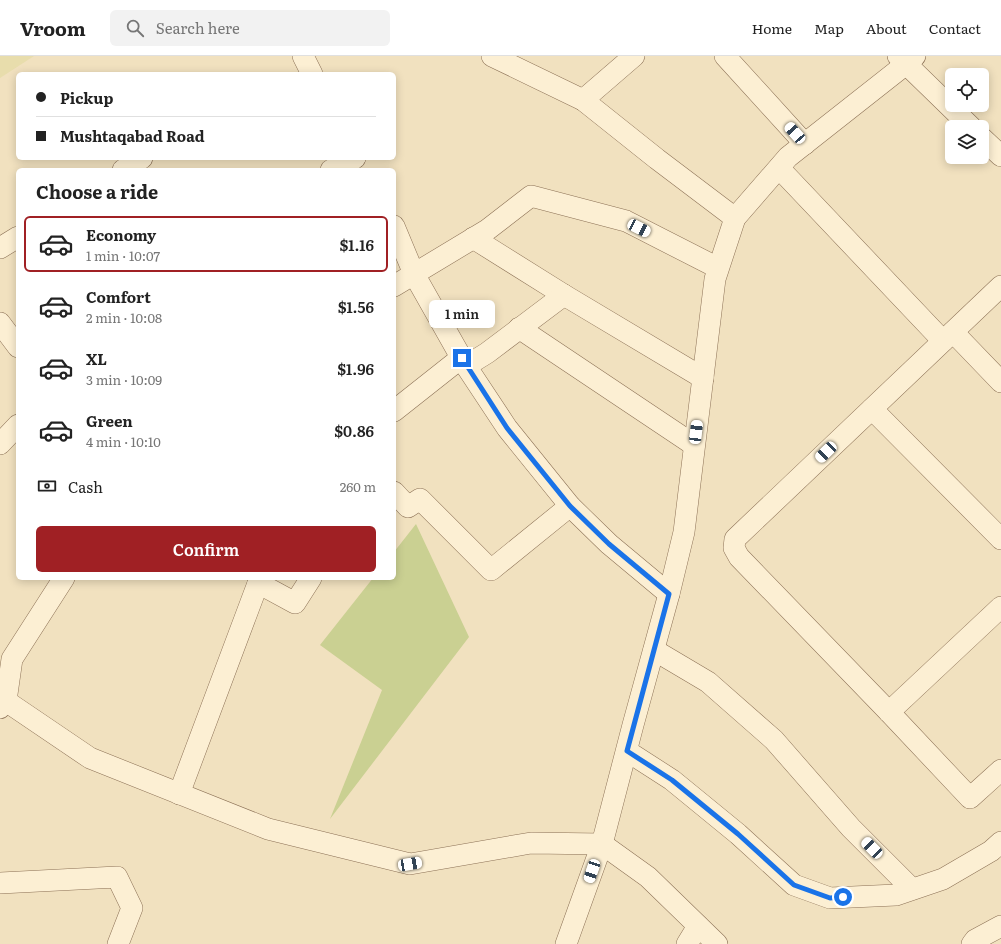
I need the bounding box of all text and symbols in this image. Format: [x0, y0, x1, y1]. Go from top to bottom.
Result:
search box [110, 10, 390, 46]
text: Vroom [20, 14, 86, 42]
text: Search here [156, 16, 240, 39]
icon: search [124, 17, 146, 39]
text: Home [752, 18, 792, 38]
text: Map [814, 18, 844, 38]
text: About [866, 18, 907, 38]
text: Contact [929, 18, 981, 38]
map controls [945, 68, 989, 164]
button: locate [945, 68, 989, 112]
text: Pickup [60, 86, 113, 109]
car [783, 120, 807, 146]
button: layers [945, 120, 989, 164]
text: Mushtaqabad Road [60, 124, 205, 147]
text: Choose a ride [36, 178, 158, 205]
car [626, 217, 652, 239]
text: Economy [86, 223, 156, 246]
icon: car [38, 226, 74, 262]
text: $1.16 [340, 233, 374, 256]
text: 1 min · 10:07 [86, 246, 160, 265]
text: Comfort [86, 285, 151, 308]
icon: car [38, 288, 74, 324]
text: $1.56 [338, 295, 374, 318]
callout: 1 min [429, 300, 495, 328]
text: 1 min [445, 304, 479, 323]
text: 2 min · 10:08 [86, 308, 162, 327]
text: XL [86, 347, 107, 370]
route end [453, 349, 471, 367]
icon: car [38, 350, 74, 386]
text: $1.96 [337, 357, 374, 380]
text: 3 min · 10:09 [86, 370, 162, 389]
text: Green [86, 409, 133, 432]
icon: car [38, 412, 74, 448]
text: $0.86 [334, 419, 374, 442]
car [689, 419, 703, 445]
text: 4 min · 10:10 [86, 432, 161, 451]
car [813, 439, 839, 465]
icon: cash [36, 475, 58, 497]
text: Cash [68, 475, 103, 498]
text: 260 m [340, 477, 376, 496]
button: Confirm [36, 526, 376, 572]
car [859, 835, 885, 861]
car [397, 856, 423, 872]
car [582, 858, 602, 884]
route start [834, 888, 852, 906]

